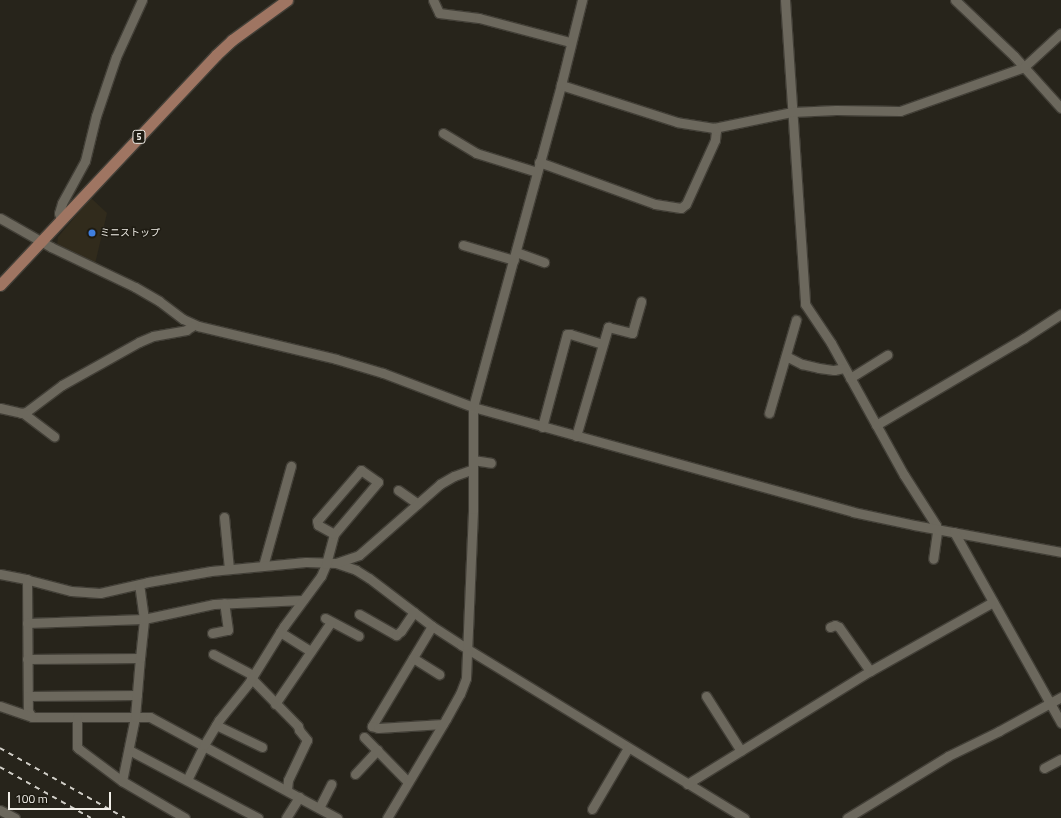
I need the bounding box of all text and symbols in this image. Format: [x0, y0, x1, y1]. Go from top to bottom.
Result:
road number: 5 [132, 130, 146, 144]
place label: ミニストップ [100, 227, 160, 239]
marker: ミニストップ [87, 228, 97, 238]
scale bar [10, 784, 113, 810]
text: 100 m [15, 789, 48, 808]

